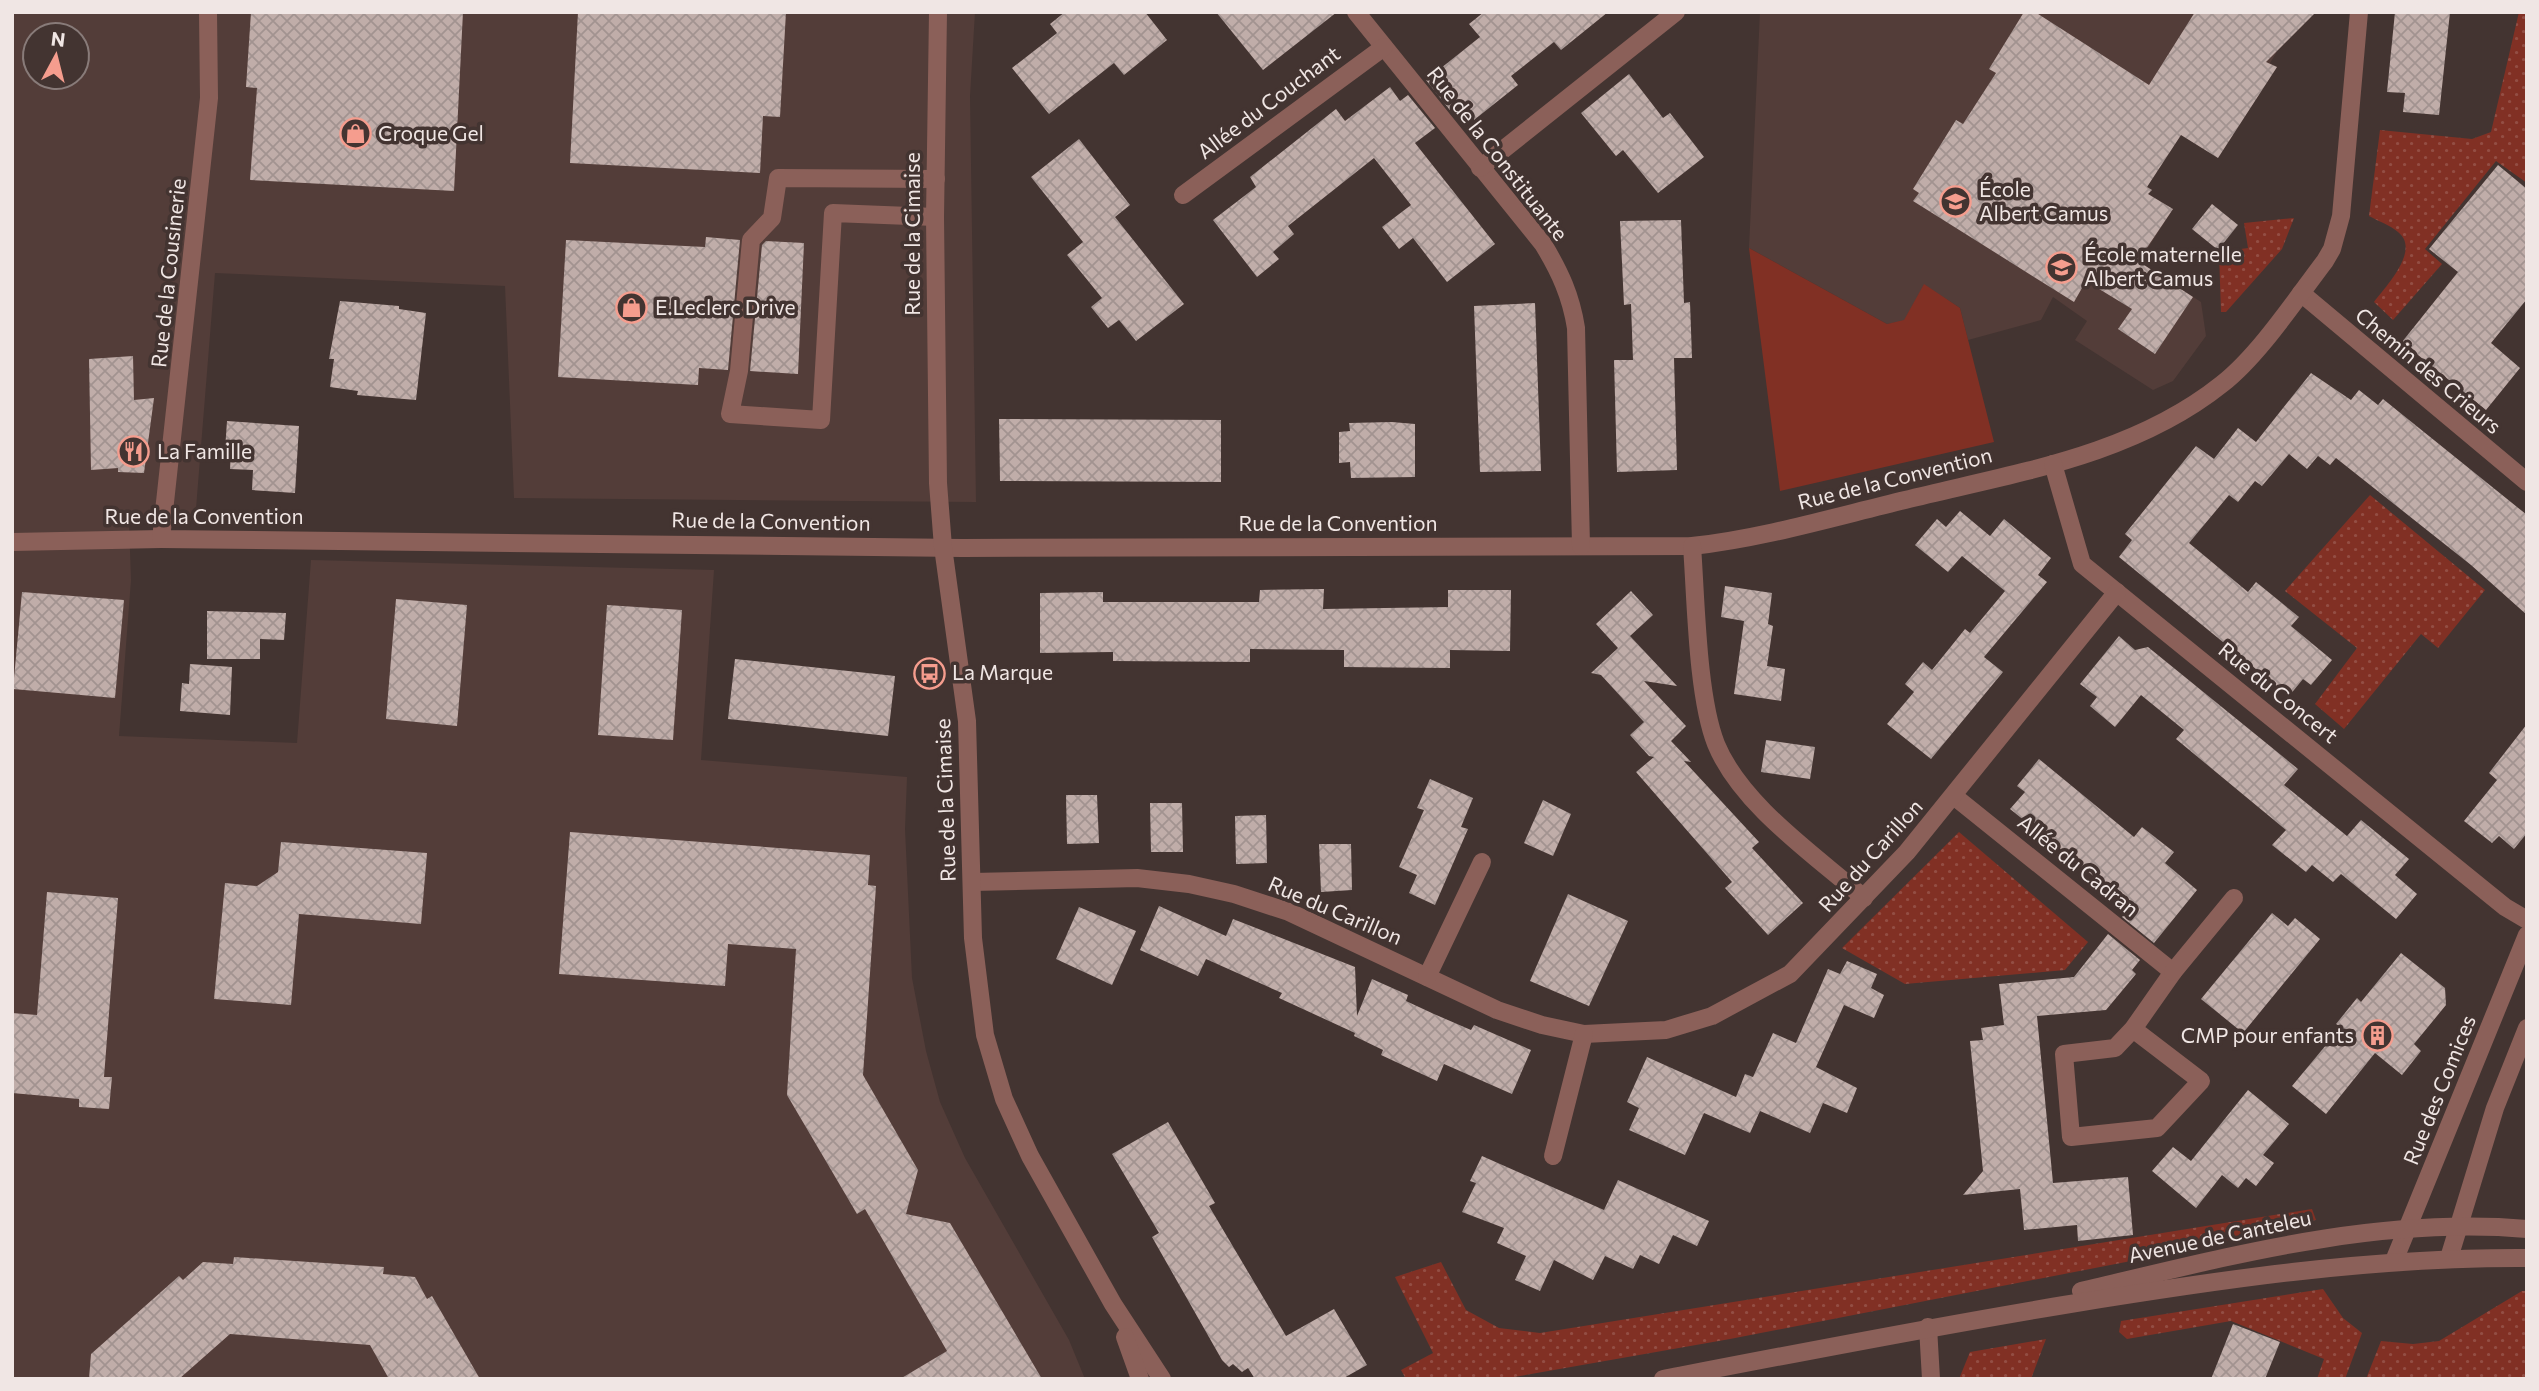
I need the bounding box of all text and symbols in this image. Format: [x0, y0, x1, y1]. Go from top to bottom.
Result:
north arrow [21, 21, 91, 91]
text: N [50, 26, 67, 51]
street label: Allée du Couchant [1192, 40, 1344, 164]
street label: Rue de la Constituante [1423, 61, 1574, 245]
shop icon: Croque Gel [338, 117, 372, 151]
place label: Croque Gel [378, 120, 484, 145]
street label: Rue de la Cimaise [899, 152, 924, 316]
place label: École Albert Camus [1979, 176, 2108, 225]
street label: Rue de la Cousinerie [145, 177, 190, 369]
school or university icon: École Albert Camus [1939, 185, 1973, 219]
place label: École maternelle Albert Camus [2084, 241, 2242, 290]
school or university icon: École maternelle Albert Camus [2044, 250, 2078, 284]
shop icon: E.Leclerc Drive [615, 291, 649, 325]
place label: E.Leclerc Drive [655, 294, 795, 319]
street label: Chemin des Crieurs [2351, 302, 2507, 438]
restaurant icon: La Famille [117, 435, 151, 469]
place label: La Famille [157, 438, 252, 463]
street label: Rue de la Convention [1795, 441, 1994, 514]
street label: Rue de la Convention [104, 503, 304, 528]
street label: Rue de la Convention [671, 506, 871, 535]
street label: Rue de la Convention [1238, 510, 1438, 535]
street label: Rue du Concert [2214, 636, 2344, 748]
bus stop icon: La Marque [912, 656, 946, 690]
place label: La Marque [952, 659, 1053, 684]
street label: Rue de la Cimaise [929, 718, 960, 882]
street label: Rue du Carillon [1813, 793, 1927, 917]
street label: Allée du Cadran [2014, 809, 2144, 921]
street label: Rue du Carillon [1265, 870, 1406, 949]
street label: Rue des Comices [2397, 1011, 2480, 1168]
building icon: CMP pour enfants [2360, 1019, 2394, 1053]
place label: CMP pour enfants [2181, 1022, 2354, 1047]
street label: Avenue de Canteleu [2126, 1204, 2313, 1267]

